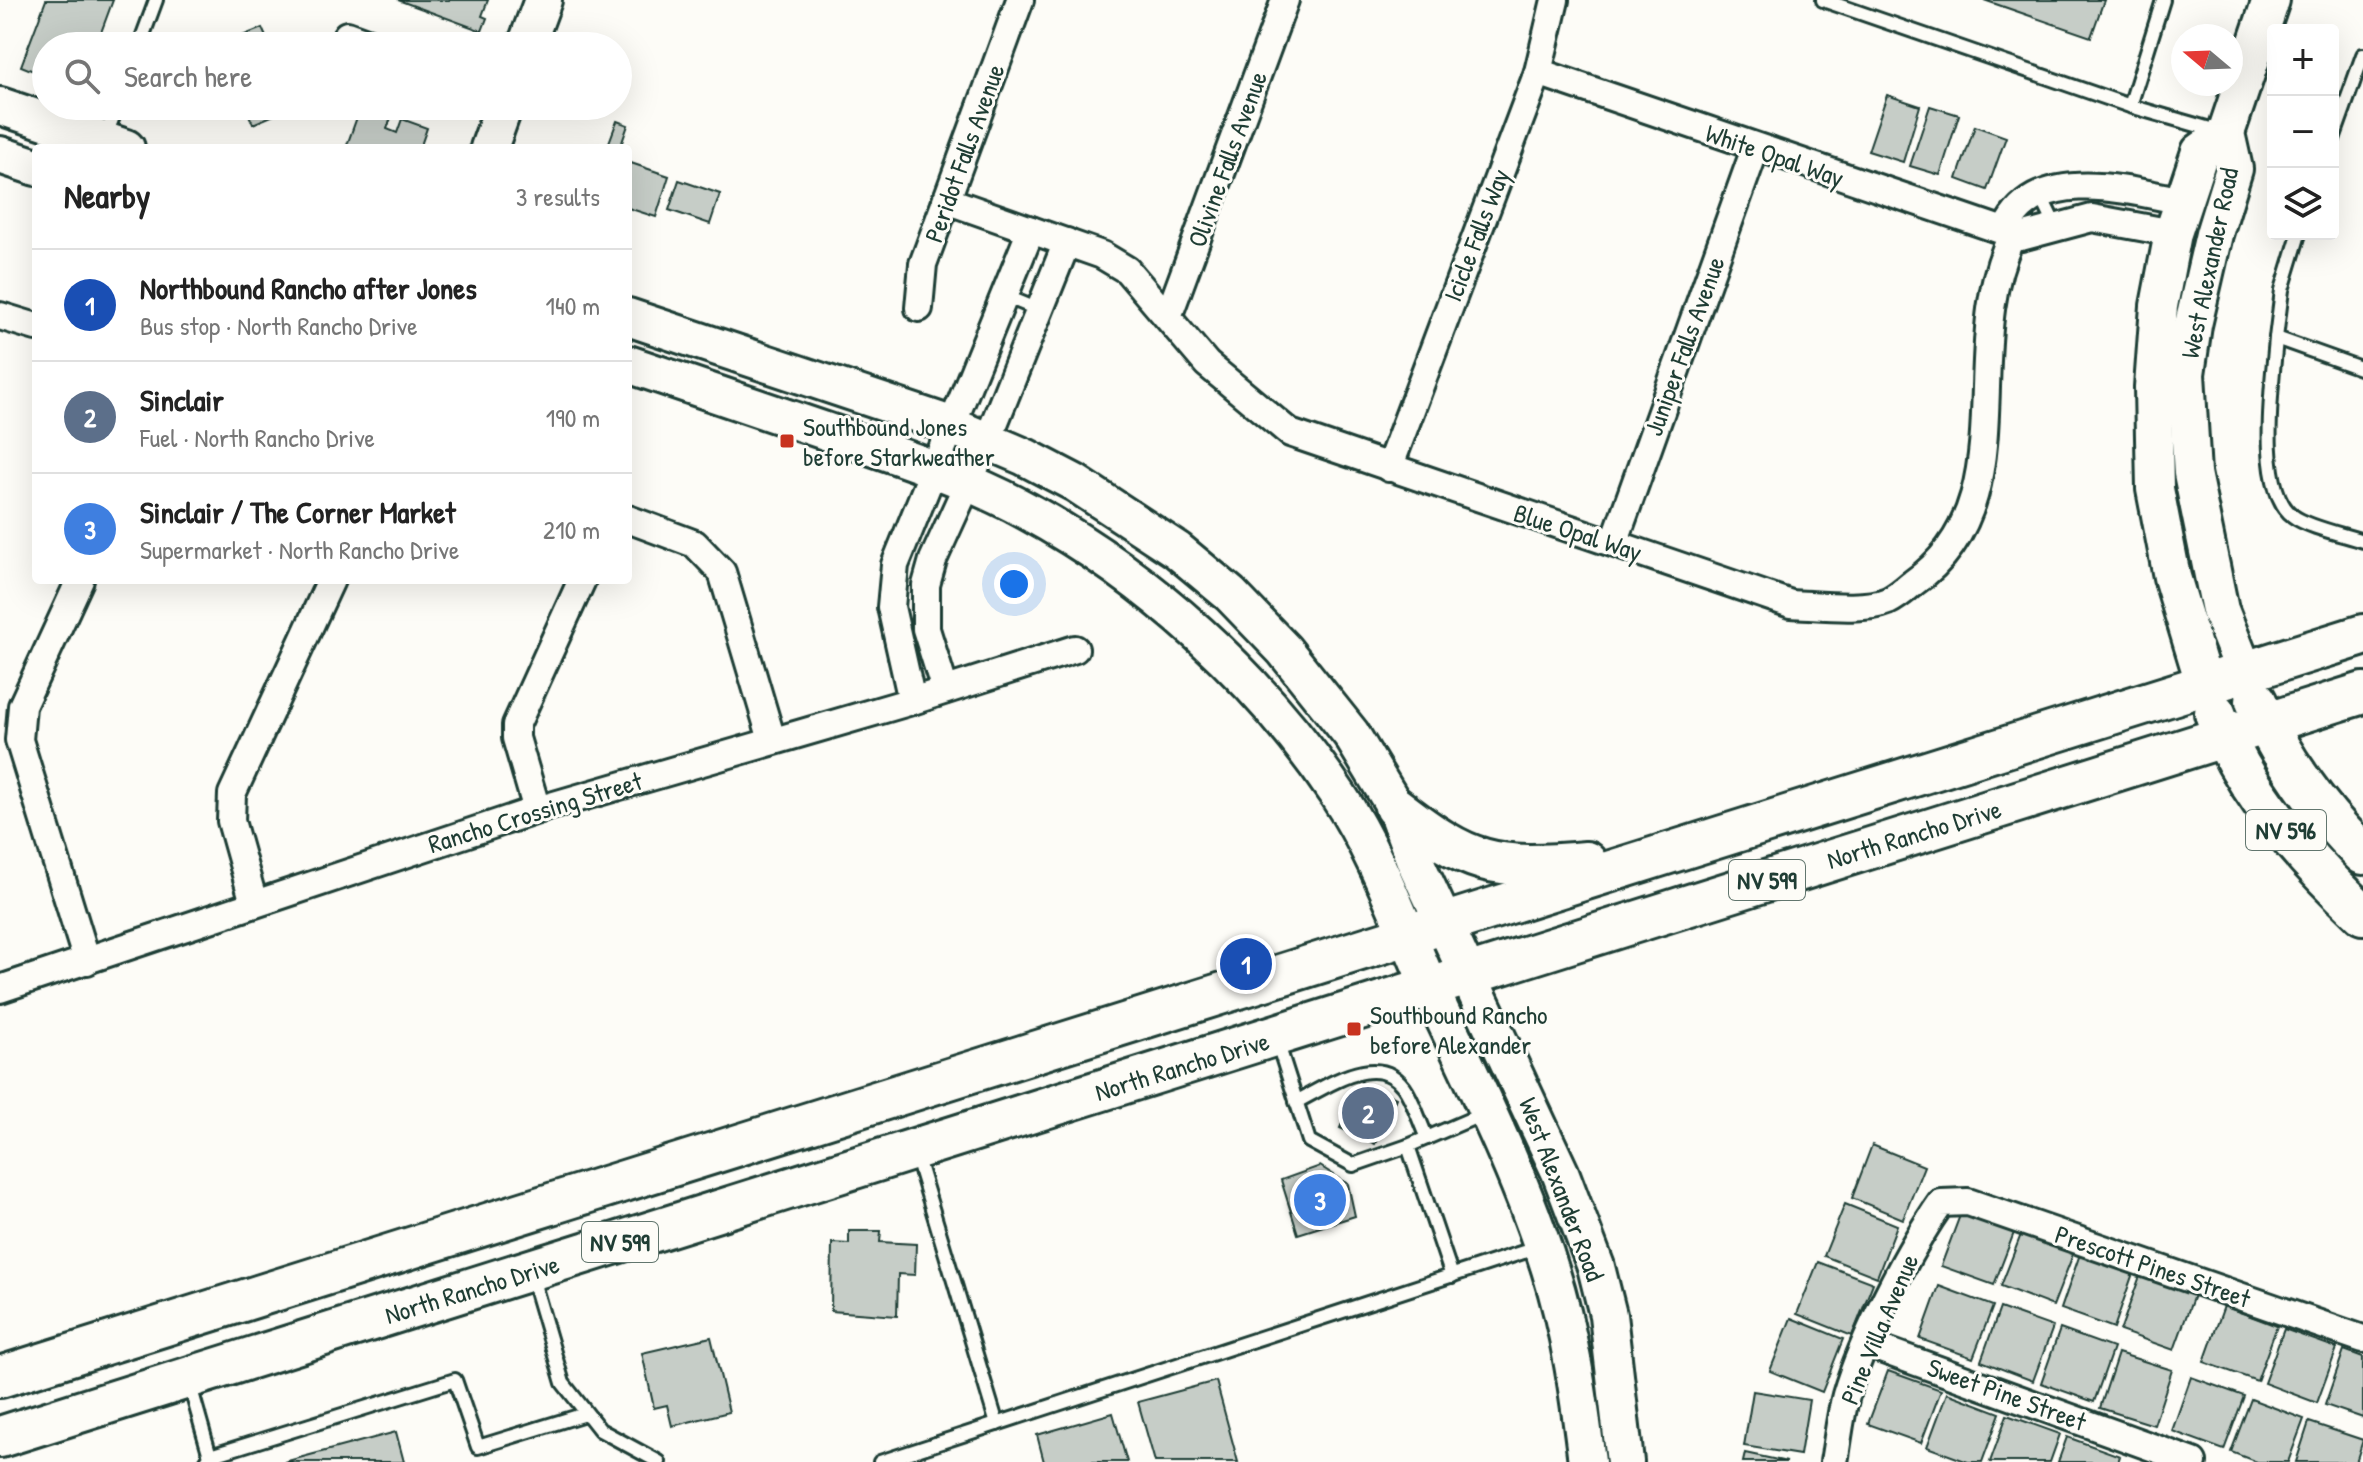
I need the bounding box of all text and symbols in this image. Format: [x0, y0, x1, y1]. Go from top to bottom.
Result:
north arrow [2171, 24, 2243, 96]
map controls [2267, 24, 2339, 240]
button: + [2267, 24, 2339, 96]
search box [32, 32, 632, 120]
icon: search [60, 54, 104, 98]
text: Search here [124, 56, 252, 96]
street label: Peridot Falls Avenue [916, 59, 1012, 247]
street label: Olivine Falls Avenue [1179, 66, 1275, 252]
button: − [2267, 96, 2339, 168]
street label: White Opal Way [1701, 115, 1849, 195]
street label: Icicle Falls Way [1435, 164, 1517, 306]
street label: West Alexander Road [2172, 165, 2246, 361]
button: layers [2267, 168, 2339, 240]
text: Nearby [64, 173, 150, 219]
text: 3 results [516, 179, 600, 214]
street label: Juniper Falls Avenue [1635, 252, 1733, 440]
text: Northbound Rancho after Jones [140, 268, 477, 308]
text: 1 [85, 288, 95, 323]
text: 140 m [546, 288, 600, 323]
text: Bus stop · North Rancho Drive [140, 308, 418, 343]
text: Sinclair [140, 380, 224, 420]
text: 2 [84, 400, 96, 435]
text: 190 m [546, 400, 600, 435]
place label: Southbound Jones before Starkweather [803, 409, 995, 474]
text: Fuel · North Rancho Drive [140, 420, 375, 455]
marker: Southbound Jones before Starkweather [778, 432, 796, 450]
text: Sinclair / The Corner Market [140, 492, 456, 532]
street label: Blue Opal Way [1509, 495, 1647, 569]
text: 3 [84, 512, 96, 547]
text: 210 m [543, 512, 600, 547]
text: Supermarket · North Rancho Drive [140, 532, 459, 567]
your location [994, 564, 1034, 604]
street label: Rancho Crossing Street [424, 763, 647, 861]
street label: North Rancho Drive [1823, 791, 2005, 877]
road number: NV 596 [2246, 810, 2326, 850]
road number: NV 599 [1729, 860, 1805, 900]
pin: 1 [1220, 934, 1272, 994]
place label: Southbound Rancho before Alexander [1370, 997, 1547, 1062]
marker: Southbound Rancho before Alexander [1345, 1020, 1363, 1038]
street label: North Rancho Drive [1091, 1023, 1273, 1109]
pin: 2 [1342, 1083, 1394, 1143]
street label: West Alexander Road [1511, 1092, 1613, 1286]
pin: 3 [1294, 1170, 1346, 1230]
street label: Prescott Pines Street [2051, 1216, 2256, 1316]
road number: NV 599 [582, 1222, 658, 1262]
street label: North Rancho Drive [381, 1246, 563, 1332]
street label: Pine Villa Avenue [1832, 1248, 1926, 1410]
street label: Sweet Pine Street [1923, 1349, 2092, 1439]

